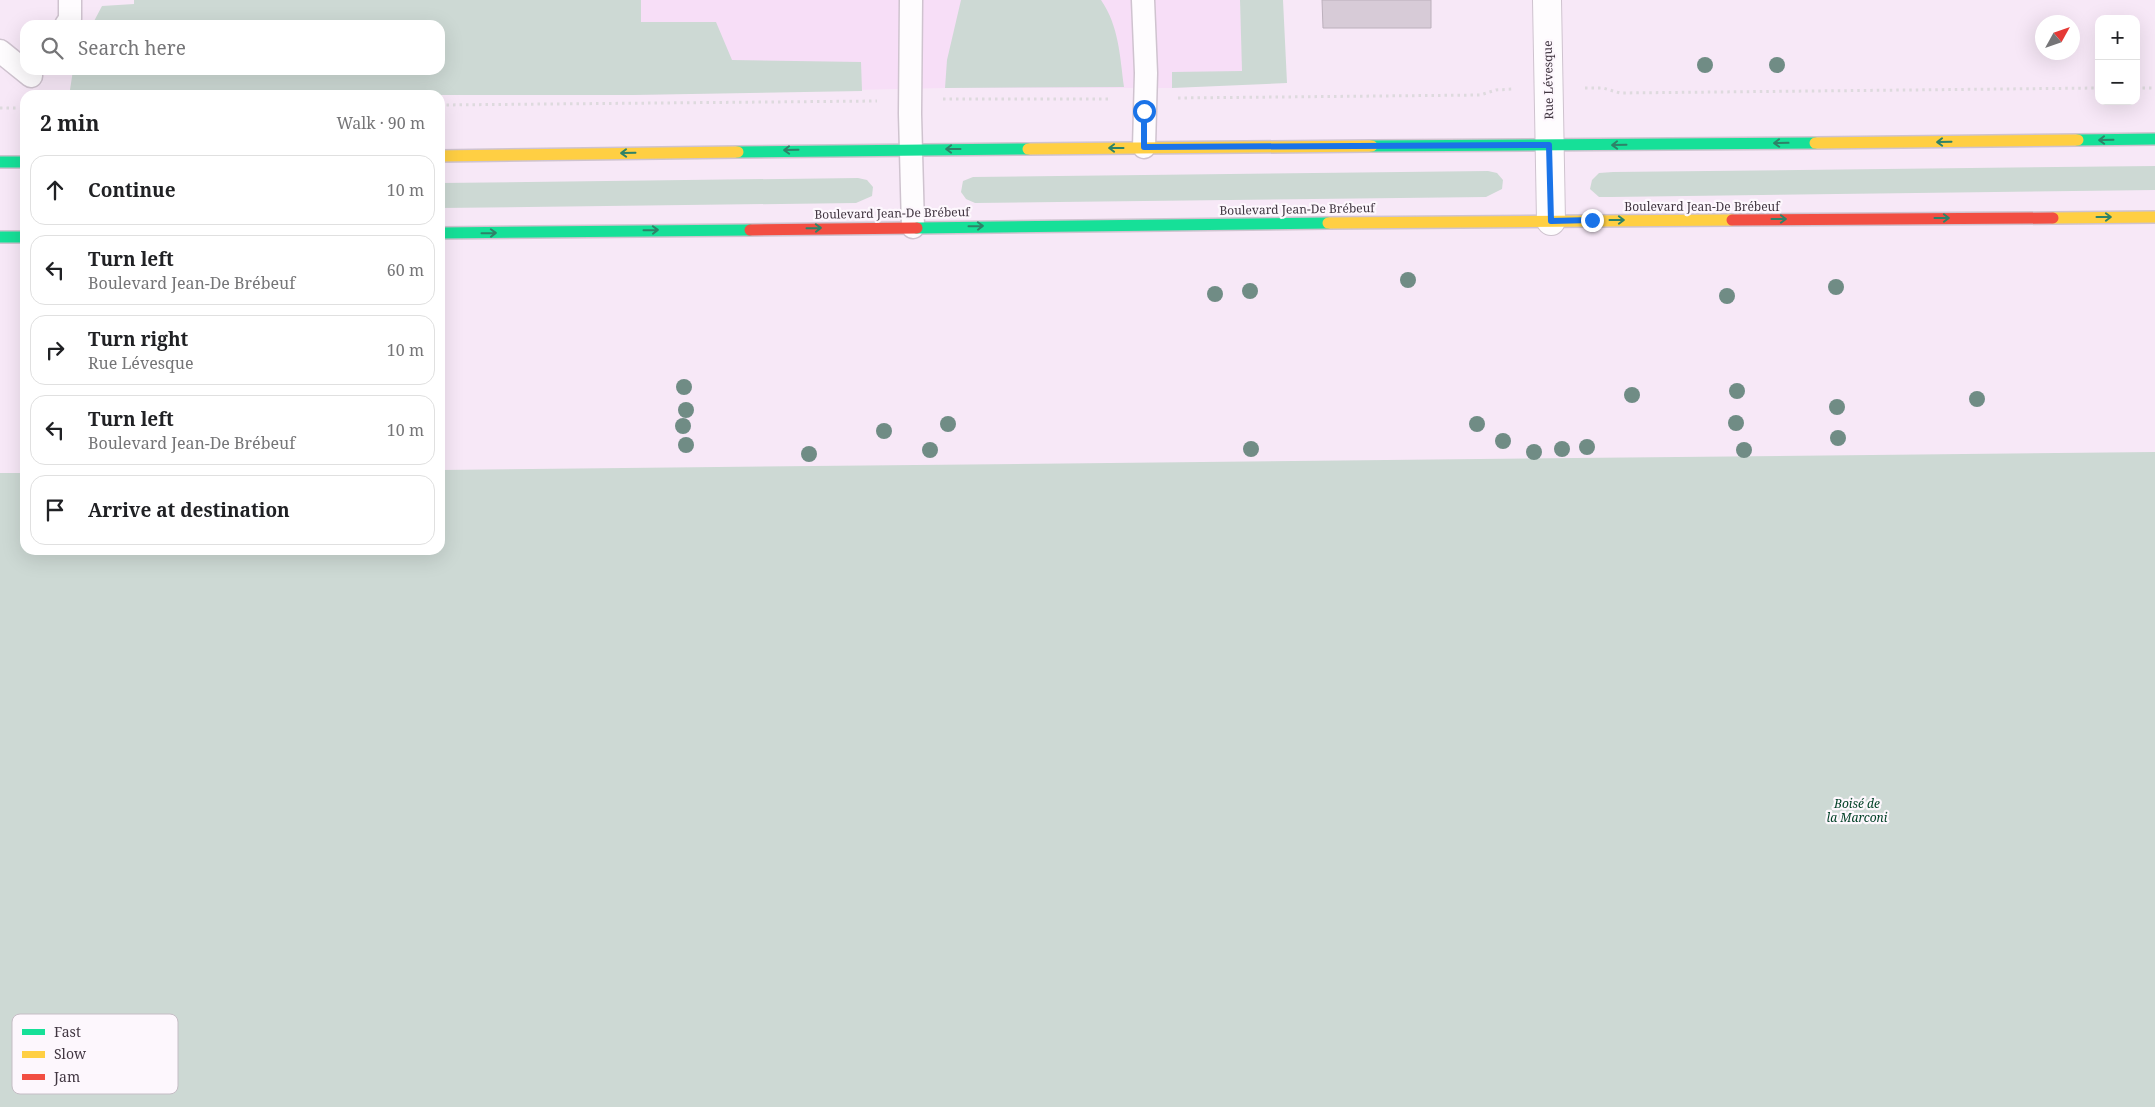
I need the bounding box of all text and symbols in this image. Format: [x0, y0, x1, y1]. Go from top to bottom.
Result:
north arrow [2035, 15, 2080, 60]
map controls [2095, 15, 2140, 105]
button: + [2095, 15, 2140, 60]
search box [20, 20, 445, 75]
icon: search [38, 34, 66, 62]
text: Search here [78, 35, 186, 61]
street label: Rue Lévesque [1539, 40, 1557, 120]
button: − [2095, 60, 2140, 105]
route start [1133, 100, 1156, 123]
text: 2 min [40, 109, 99, 137]
text: Walk · 90 m [337, 112, 425, 134]
one-way arrow [2099, 135, 2115, 145]
one-way arrow [1936, 137, 1952, 146]
one-way arrow [1774, 138, 1790, 148]
one-way arrow [1611, 140, 1628, 150]
one-way arrow [1108, 143, 1124, 153]
one-way arrow [945, 144, 962, 154]
one-way arrow [783, 146, 799, 155]
one-way arrow [620, 148, 636, 158]
icon: ahead [41, 176, 69, 204]
text: Continue [88, 177, 176, 203]
text: 10 m [387, 179, 424, 201]
street label: Boulevard Jean-De Brébeuf [1624, 198, 1781, 215]
street label: Boulevard Jean-De Brébeuf [1219, 199, 1376, 219]
street label: Boulevard Jean-De Brébeuf [814, 203, 971, 223]
route end [1581, 209, 1604, 232]
one-way arrow [2096, 212, 2112, 222]
one-way arrow [1934, 213, 1950, 223]
one-way arrow [1771, 214, 1787, 224]
one-way arrow [1608, 215, 1625, 225]
one-way arrow [968, 221, 984, 231]
one-way arrow [805, 223, 821, 233]
one-way arrow [642, 225, 659, 235]
one-way arrow [480, 228, 496, 237]
text: Turn left [88, 246, 174, 272]
icon: left [41, 256, 69, 284]
text: 60 m [387, 259, 424, 281]
text: Boulevard Jean-De Brébeuf [88, 272, 295, 294]
text: Turn right [88, 326, 188, 352]
icon: right [41, 336, 69, 364]
text: 10 m [387, 339, 424, 361]
text: Rue Lévesque [88, 352, 194, 374]
text: Turn left [88, 406, 174, 432]
icon: left [41, 416, 69, 444]
text: 10 m [387, 419, 424, 441]
text: Boulevard Jean-De Brébeuf [88, 432, 295, 454]
icon: arrive [41, 496, 69, 524]
text: Arrive at destination [88, 497, 290, 523]
park label: Boisé de la Marconi [1827, 795, 1888, 826]
legend [12, 1014, 178, 1094]
text: Fast [54, 1022, 81, 1041]
text: Slow [54, 1044, 87, 1063]
text: Jam [53, 1067, 80, 1086]

